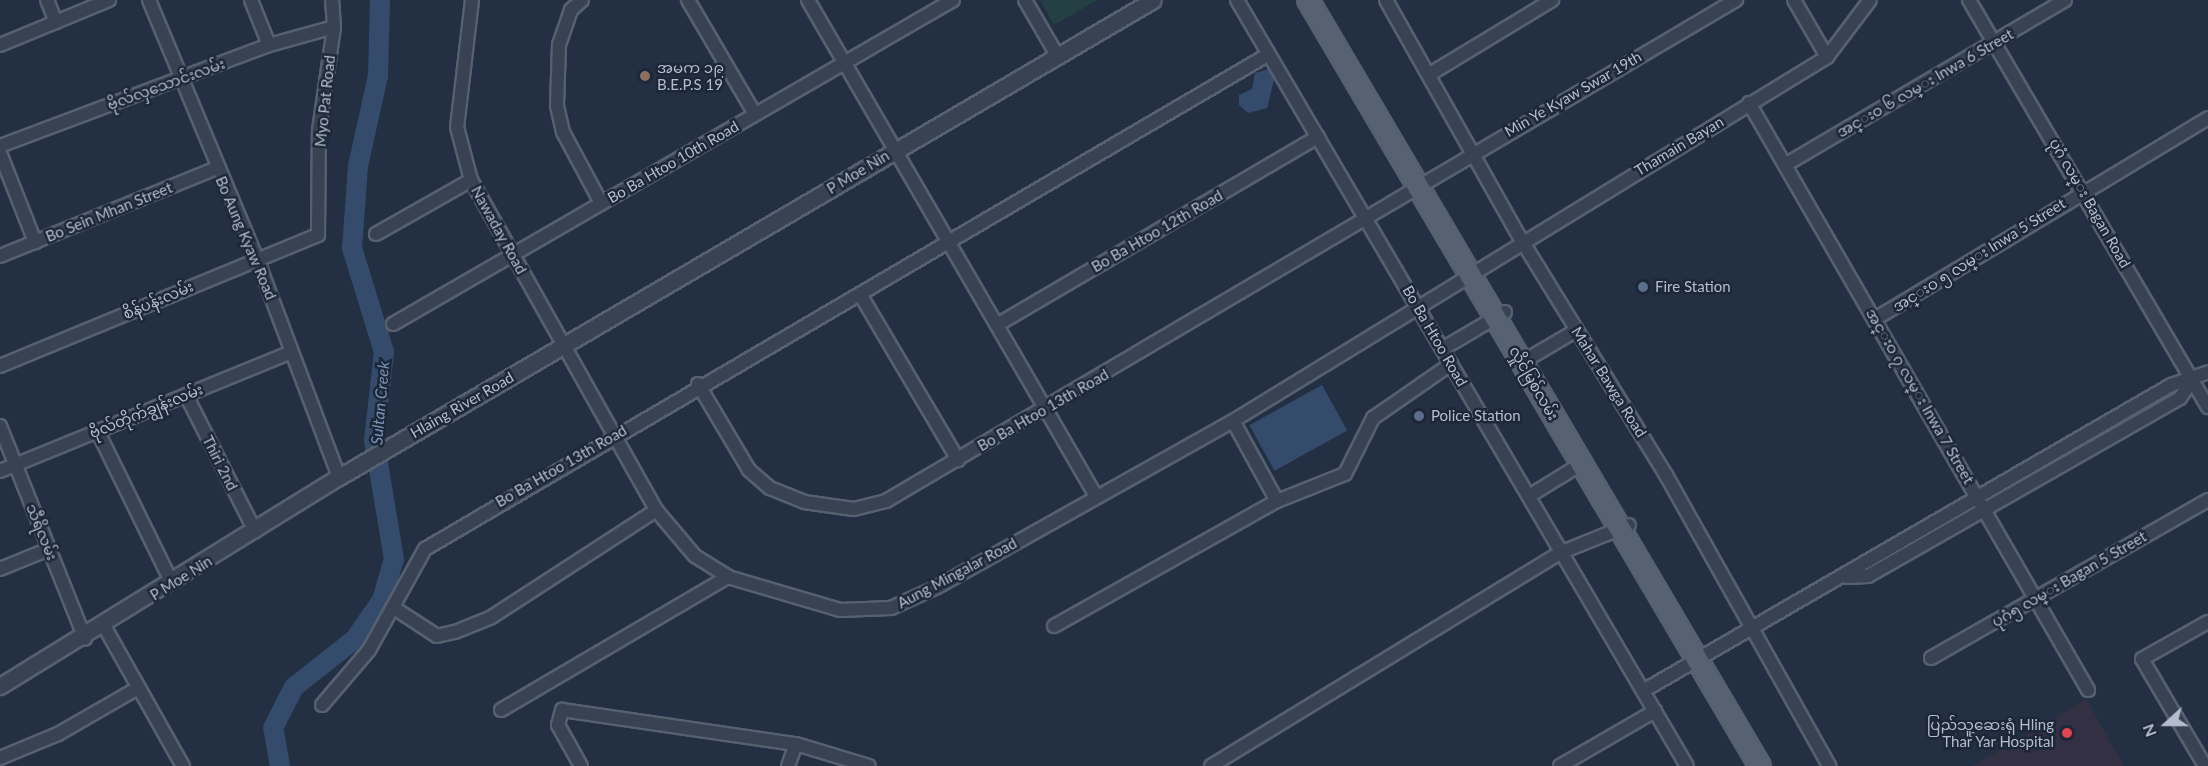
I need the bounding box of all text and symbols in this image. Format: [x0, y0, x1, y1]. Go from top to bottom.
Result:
street label: အင္းဝ ၆ လမ္း Inwa 6 Street [1834, 25, 2016, 141]
street label: Min Ye Kyaw Swar 19th [1501, 47, 1645, 141]
street label: ဗိုလ်လှသောင်းလမ်း [105, 54, 227, 114]
street label: Myo Pat Road [311, 54, 339, 148]
place label: အမက ၁၉ B.E.P.S 19 [657, 58, 724, 93]
marker: အမက ၁၉ B.E.P.S 19 [638, 69, 652, 83]
street label: Thamain Bayan [1631, 112, 1727, 180]
street label: Bo Ba Htoo 10th Road [604, 117, 742, 207]
street label: ပုဂံ လမ္း Bagan Road [2046, 135, 2134, 271]
street label: P Moe Nin [823, 146, 893, 198]
street label: Bo Aung Kyaw Road [212, 173, 280, 303]
street label: Bo Sein Mhan Street [43, 178, 175, 246]
street label: Nawaday Road [467, 183, 531, 277]
street label: Bo Ba Htoo 12th Road [1088, 186, 1226, 276]
street label: အင္းဝ ၅ လမ္း Inwa 5 Street [1889, 194, 2069, 316]
street label: စိန်ပန်းလမ်း [120, 277, 196, 323]
place label: Fire Station [1655, 278, 1731, 296]
marker: Fire Station [1636, 280, 1650, 294]
street label: Bo Ba Htoo Road [1399, 282, 1471, 390]
street label: အင္းဝ ၇ လမ္း Inwa 7 Street [1862, 305, 1978, 487]
street label: Mahar Bawga Road [1568, 323, 1650, 441]
street label: လှိုင်မြစ်လမ်း [1506, 343, 1562, 423]
water label: Sultan Creek [367, 360, 393, 446]
street label: Bo Ba Htoo 13th Road [974, 365, 1112, 455]
street label: Hlaing River Road [407, 368, 517, 442]
street label: ဗိုလ်တိုက်ချွန်းလမ်း [87, 380, 205, 442]
place label: Police Station [1431, 407, 1521, 425]
marker: Police Station [1412, 409, 1426, 423]
street label: Bo Ba Htoo 13th Road [492, 421, 630, 511]
street label: Thiri 2nd [199, 433, 241, 493]
street label: သီရိလမ်း [23, 501, 61, 563]
street label: ပုဂံ၅ လမ္း Bagan 5 Street [1988, 527, 2150, 631]
street label: Aung Mingalar Road [894, 534, 1020, 612]
street label: P Moe Nin [146, 552, 216, 604]
north arrow [2136, 694, 2196, 754]
place label: ပြည်သူ့ဆေးရုံ Hling Thar Yar Hospital [1927, 715, 2054, 750]
text: N [2138, 721, 2160, 740]
marker: ပြည်သူ့ဆေးရုံ Hling Thar Yar Hospital [2058, 724, 2076, 742]

